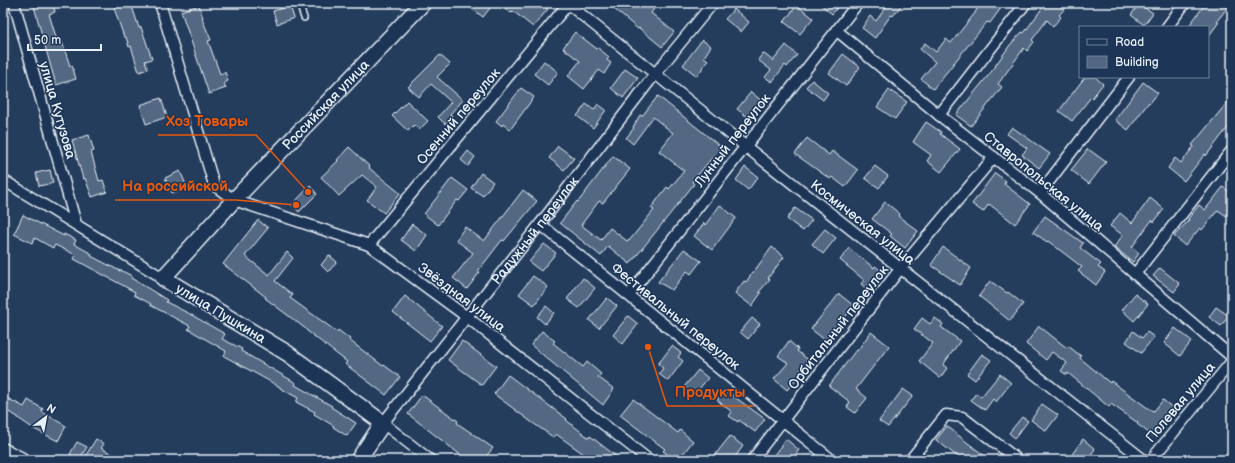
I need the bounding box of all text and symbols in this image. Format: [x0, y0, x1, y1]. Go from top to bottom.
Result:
scale bar [28, 26, 101, 52]
legend [1079, 26, 1209, 78]
text: 50 m [34, 33, 61, 48]
text: Road [1115, 35, 1144, 50]
text: Building [1115, 55, 1159, 70]
street label: Российская улица [279, 56, 373, 154]
street label: улица Кутузова [35, 59, 80, 162]
street label: Осенний переулок [413, 64, 504, 168]
street label: Лунный переулок [690, 90, 774, 191]
callout: Хоз Товары [158, 108, 256, 135]
text: Хоз Товары [165, 112, 248, 131]
street label: Ставропольская улица [980, 128, 1108, 235]
callout: На российской [115, 173, 236, 200]
street label: Радужный переулок [488, 173, 583, 288]
street label: Космическая улица [807, 176, 919, 269]
text: На российской [122, 177, 228, 196]
street label: Звёздная улица [415, 259, 509, 336]
street label: Фестивальный переулок [608, 259, 744, 374]
street label: Орбитальный переулок [784, 261, 893, 393]
street label: улица Пушкина [173, 280, 269, 347]
street label: Полевая улица [1142, 358, 1219, 446]
callout: Продукты [667, 379, 754, 406]
text: Продукты [675, 383, 745, 402]
north arrow [26, 397, 66, 437]
text: N [44, 401, 58, 417]

